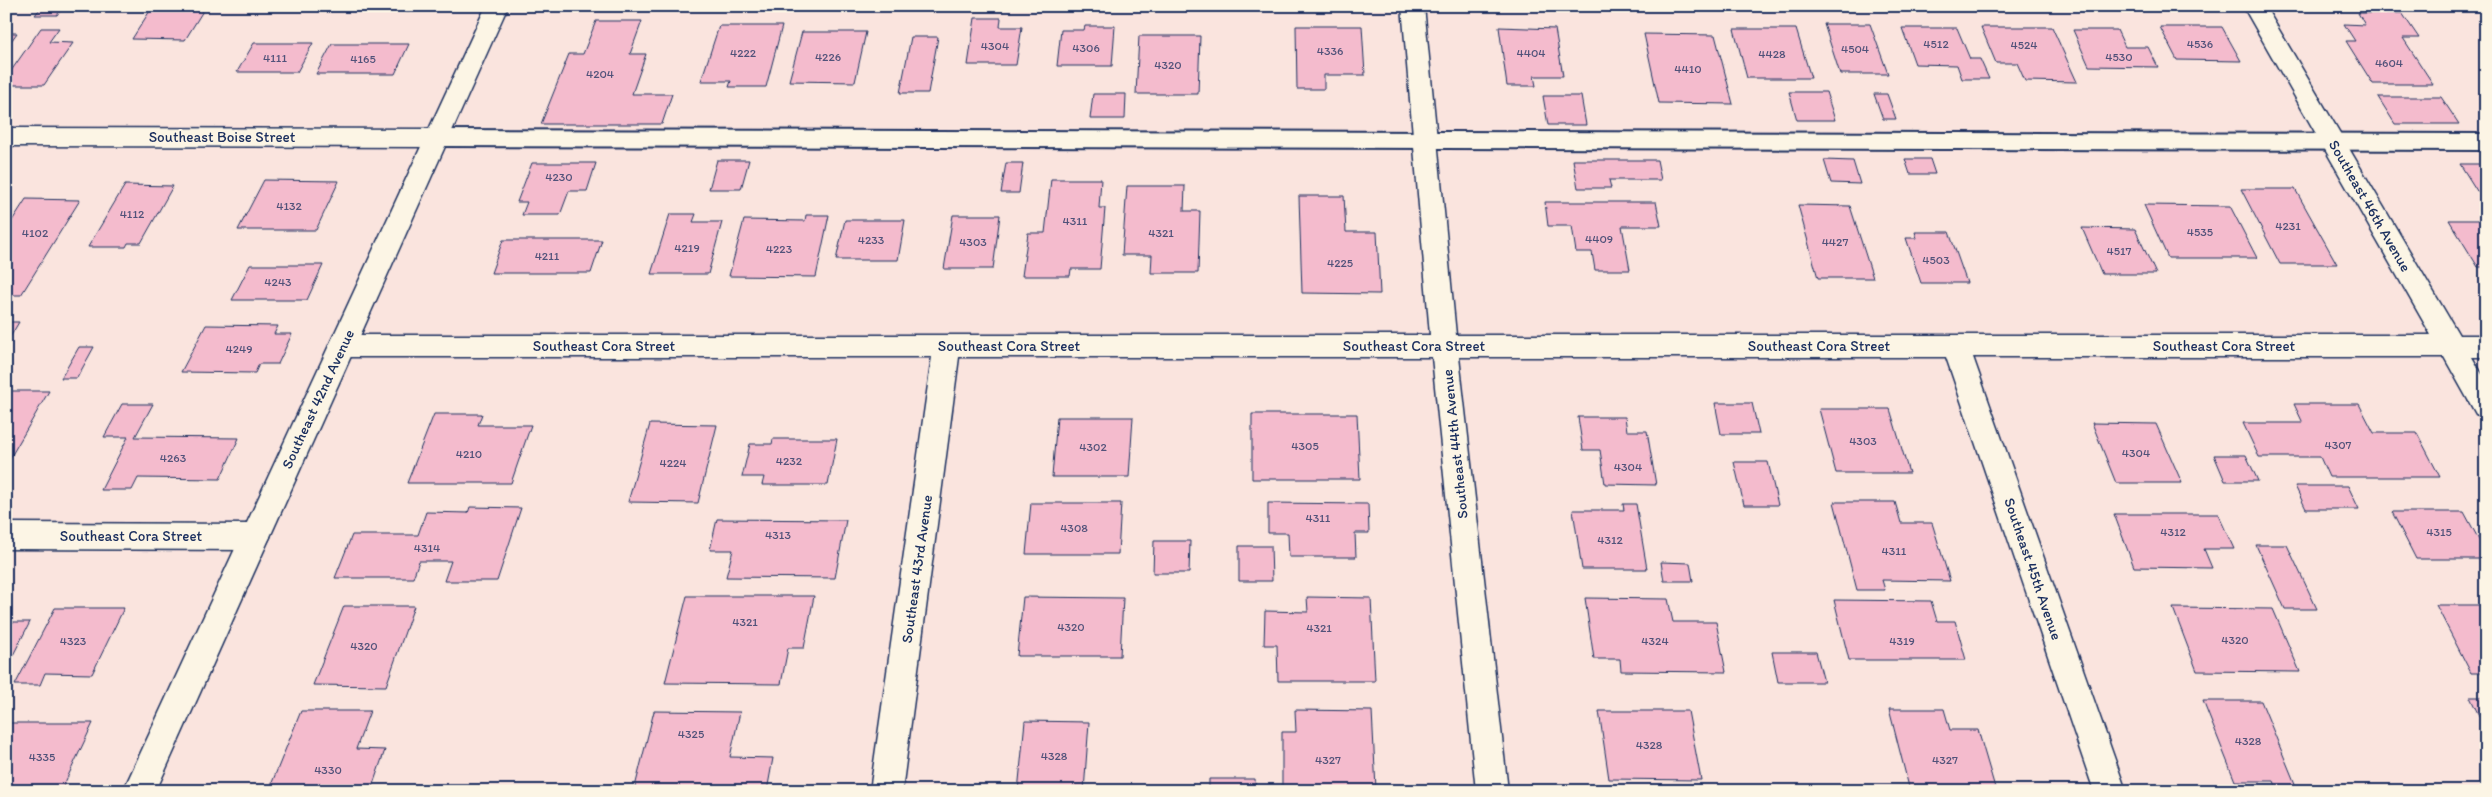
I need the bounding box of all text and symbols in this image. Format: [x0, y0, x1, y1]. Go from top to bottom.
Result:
house number: 4512 [1923, 37, 1949, 51]
house number: 4536 [2187, 37, 2213, 51]
house number: 4524 [2010, 38, 2038, 52]
house number: 4304 [981, 39, 1009, 53]
house number: 4306 [1072, 41, 1100, 55]
house number: 4504 [1841, 42, 1869, 56]
house number: 4336 [1317, 44, 1343, 58]
house number: 4222 [730, 46, 757, 60]
house number: 4404 [1516, 46, 1546, 60]
house number: 4428 [1758, 47, 1786, 61]
house number: 4226 [815, 50, 841, 64]
house number: 4530 [2105, 50, 2133, 64]
house number: 4111 [263, 51, 287, 65]
house number: 4165 [350, 52, 376, 66]
house number: 4604 [2375, 56, 2403, 70]
house number: 4320 [1154, 58, 1182, 72]
house number: 4410 [1674, 62, 1702, 76]
house number: 4204 [586, 67, 614, 81]
street label: Southeast Boise Street [149, 128, 296, 146]
street label: Southeast 46th Avenue [2325, 137, 2415, 275]
house number: 4230 [545, 170, 573, 184]
house number: 4132 [276, 199, 302, 213]
house number: 4112 [120, 207, 145, 221]
house number: 4311 [1063, 214, 1088, 228]
house number: 4231 [2275, 219, 2301, 233]
house number: 4535 [2187, 225, 2213, 239]
house number: 4102 [22, 226, 49, 240]
house number: 4321 [1148, 226, 1174, 240]
house number: 4409 [1585, 232, 1613, 246]
house number: 4233 [858, 233, 885, 247]
house number: 4303 [959, 235, 987, 249]
house number: 4427 [1822, 235, 1848, 249]
house number: 4219 [674, 241, 700, 255]
house number: 4223 [766, 242, 793, 256]
house number: 4517 [2106, 244, 2132, 258]
house number: 4211 [535, 249, 560, 263]
house number: 4503 [1922, 253, 1950, 267]
house number: 4225 [1327, 256, 1353, 270]
house number: 4243 [264, 275, 292, 289]
street label: Southeast 42nd Avenue [278, 326, 358, 472]
street label: Southeast Cora Street [533, 337, 676, 355]
street label: Southeast Cora Street [938, 337, 1081, 355]
street label: Southeast Cora Street [1343, 337, 1486, 355]
street label: Southeast Cora Street [1748, 337, 1891, 355]
street label: Southeast Cora Street [2153, 337, 2296, 355]
house number: 4249 [225, 342, 253, 356]
street label: Southeast 44th Avenue [1438, 368, 1472, 520]
house number: 4303 [1849, 434, 1877, 448]
house number: 4307 [2324, 438, 2352, 452]
house number: 4305 [1291, 439, 1319, 453]
house number: 4302 [1079, 440, 1107, 454]
house number: 4304 [2122, 446, 2150, 460]
house number: 4210 [456, 447, 482, 461]
house number: 4263 [160, 451, 187, 465]
house number: 4232 [776, 454, 803, 468]
house number: 4224 [659, 456, 687, 470]
house number: 4304 [1614, 460, 1642, 474]
street label: Southeast 43rd Avenue [898, 494, 936, 644]
street label: Southeast 45th Avenue [2000, 496, 2066, 642]
house number: 4311 [1306, 511, 1331, 525]
house number: 4308 [1060, 521, 1088, 535]
house number: 4312 [2160, 525, 2186, 539]
house number: 4315 [2426, 525, 2452, 539]
street label: Southeast Cora Street [60, 527, 203, 545]
house number: 4313 [765, 528, 791, 542]
house number: 4312 [1597, 533, 1623, 547]
house number: 4314 [414, 541, 440, 555]
house number: 4311 [1882, 544, 1907, 558]
house number: 4321 [732, 615, 758, 629]
house number: 4320 [1057, 620, 1085, 634]
house number: 4321 [1306, 621, 1332, 635]
house number: 4320 [2221, 633, 2249, 647]
house number: 4323 [60, 634, 87, 648]
house number: 4324 [1641, 634, 1669, 648]
house number: 4319 [1889, 634, 1915, 648]
house number: 4320 [350, 639, 378, 653]
house number: 4325 [678, 727, 704, 741]
house number: 4328 [2235, 734, 2262, 748]
house number: 4328 [1636, 738, 1663, 752]
house number: 4328 [1041, 749, 1068, 763]
house number: 4335 [29, 750, 55, 764]
house number: 4327 [1315, 753, 1341, 767]
house number: 4327 [1932, 753, 1958, 767]
house number: 4330 [314, 763, 342, 777]

